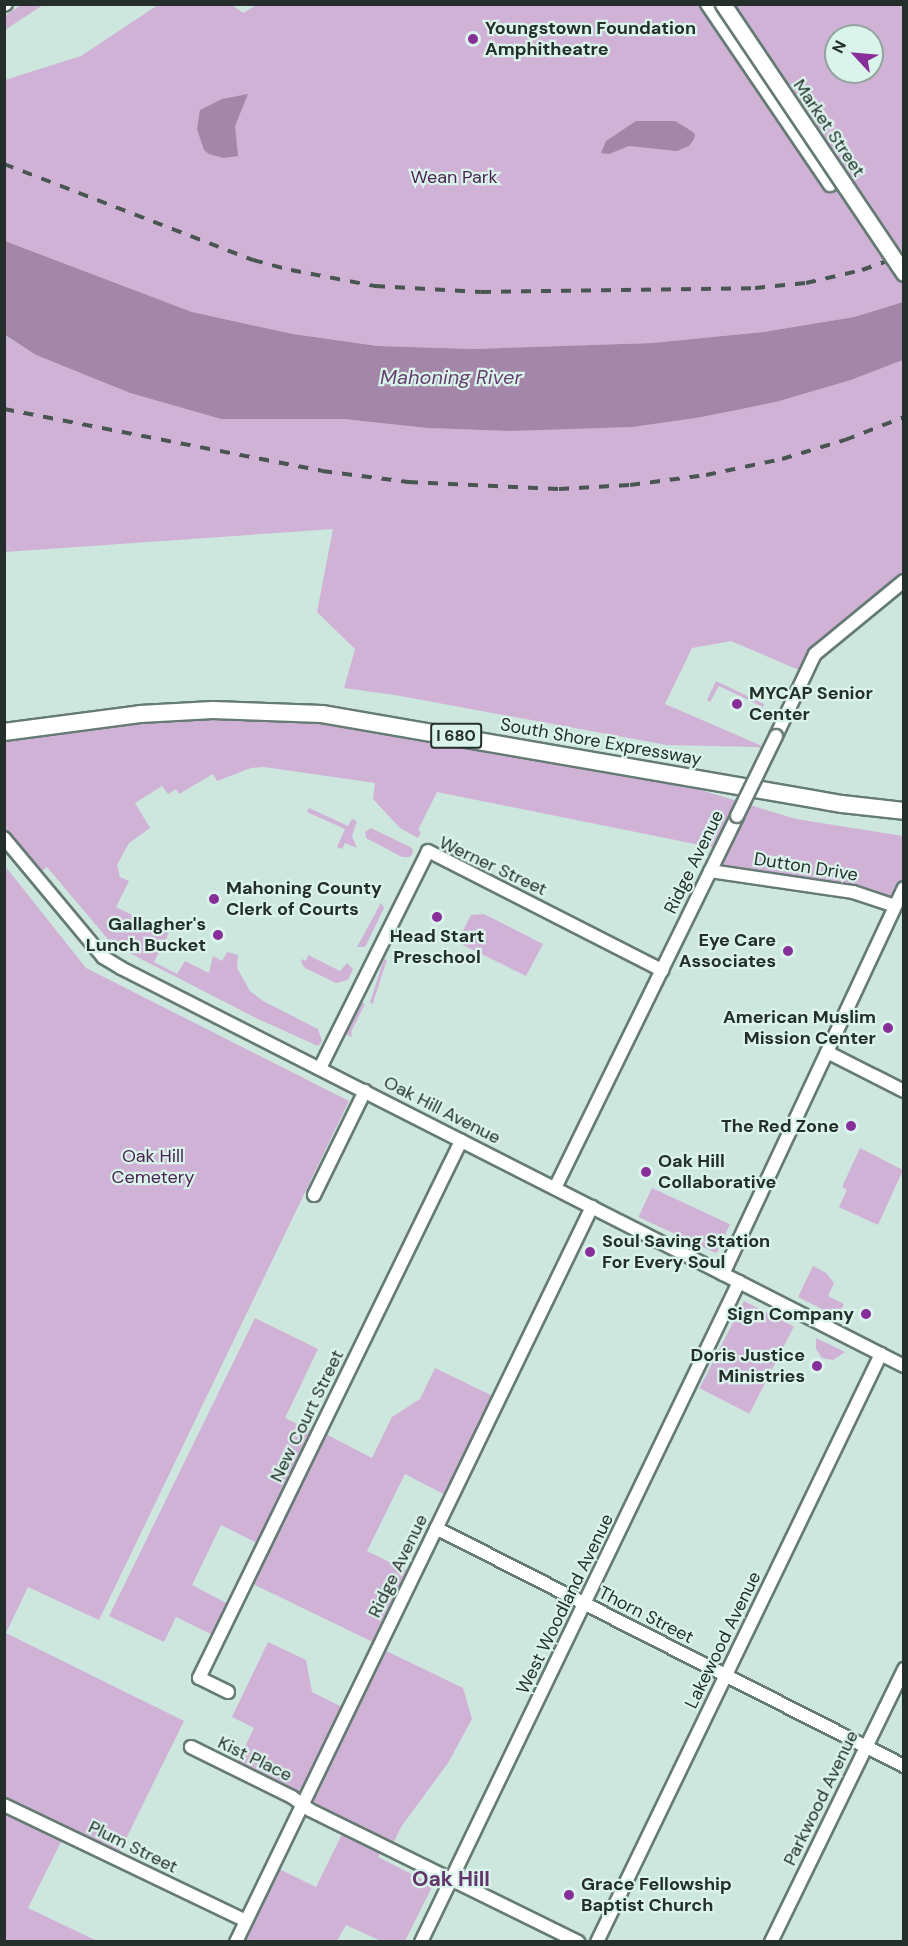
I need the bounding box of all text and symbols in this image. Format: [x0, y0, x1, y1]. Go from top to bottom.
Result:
place label: Youngstown Foundation Amphitheatre [485, 18, 696, 60]
north arrow [824, 24, 884, 84]
marker: Youngstown Foundation Amphitheatre [466, 32, 480, 46]
text: N [827, 37, 851, 57]
street label: Market Street [789, 75, 869, 181]
park label: Wean Park [410, 166, 498, 188]
water label: Mahoning River [380, 365, 522, 389]
place label: MYCAP Senior Center [749, 683, 873, 726]
marker: MYCAP Senior Center [730, 697, 744, 711]
street label: South Shore Expressway [499, 714, 703, 770]
road number: I 680 [429, 723, 483, 749]
street label: Ridge Avenue [660, 807, 728, 917]
street label: Werner Street [436, 832, 550, 900]
street label: Dutton Drive [752, 848, 860, 886]
place label: Mahoning County Clerk of Courts [226, 878, 382, 920]
marker: Mahoning County Clerk of Courts [207, 892, 221, 906]
marker: Head Start Preschool [430, 910, 444, 924]
place label: Gallagher's Lunch Bucket [86, 914, 206, 956]
place label: Head Start Preschool [390, 926, 484, 968]
marker: Gallagher's Lunch Bucket [211, 928, 225, 942]
place label: Eye Care Associates [679, 930, 776, 972]
marker: Eye Care Associates [781, 944, 795, 958]
place label: American Muslim Mission Center [723, 1007, 876, 1050]
marker: American Muslim Mission Center [881, 1021, 895, 1035]
street label: Oak Hill Avenue [380, 1071, 504, 1149]
place label: The Red Zone [721, 1115, 839, 1137]
marker: The Red Zone [844, 1119, 858, 1133]
park label: Oak Hill Cemetery [112, 1146, 194, 1188]
place label: Oak Hill Collaborative [658, 1151, 776, 1194]
marker: Oak Hill Collaborative [639, 1165, 653, 1179]
place label: Soul Saving Station For Every Soul [602, 1231, 770, 1274]
marker: Soul Saving Station For Every Soul [583, 1245, 597, 1259]
place label: Sign Company [727, 1303, 854, 1325]
marker: Sign Company [859, 1307, 873, 1321]
place label: Doris Justice Ministries [691, 1345, 805, 1388]
street label: New Court Street [266, 1346, 348, 1486]
marker: Doris Justice Ministries [810, 1359, 824, 1373]
street label: West Woodland Avenue [512, 1510, 618, 1698]
street label: Ridge Avenue [364, 1511, 432, 1621]
street label: Lakewood Avenue [681, 1568, 765, 1712]
street label: Thorn Street [595, 1582, 697, 1648]
street label: Parkwood Avenue [779, 1727, 863, 1869]
street label: Kist Place [214, 1732, 296, 1786]
street label: Plum Street [85, 1816, 181, 1878]
district label: Oak Hill [412, 1866, 490, 1892]
place label: Grace Fellowship Baptist Church [581, 1874, 732, 1916]
marker: Grace Fellowship Baptist Church [562, 1888, 576, 1902]

